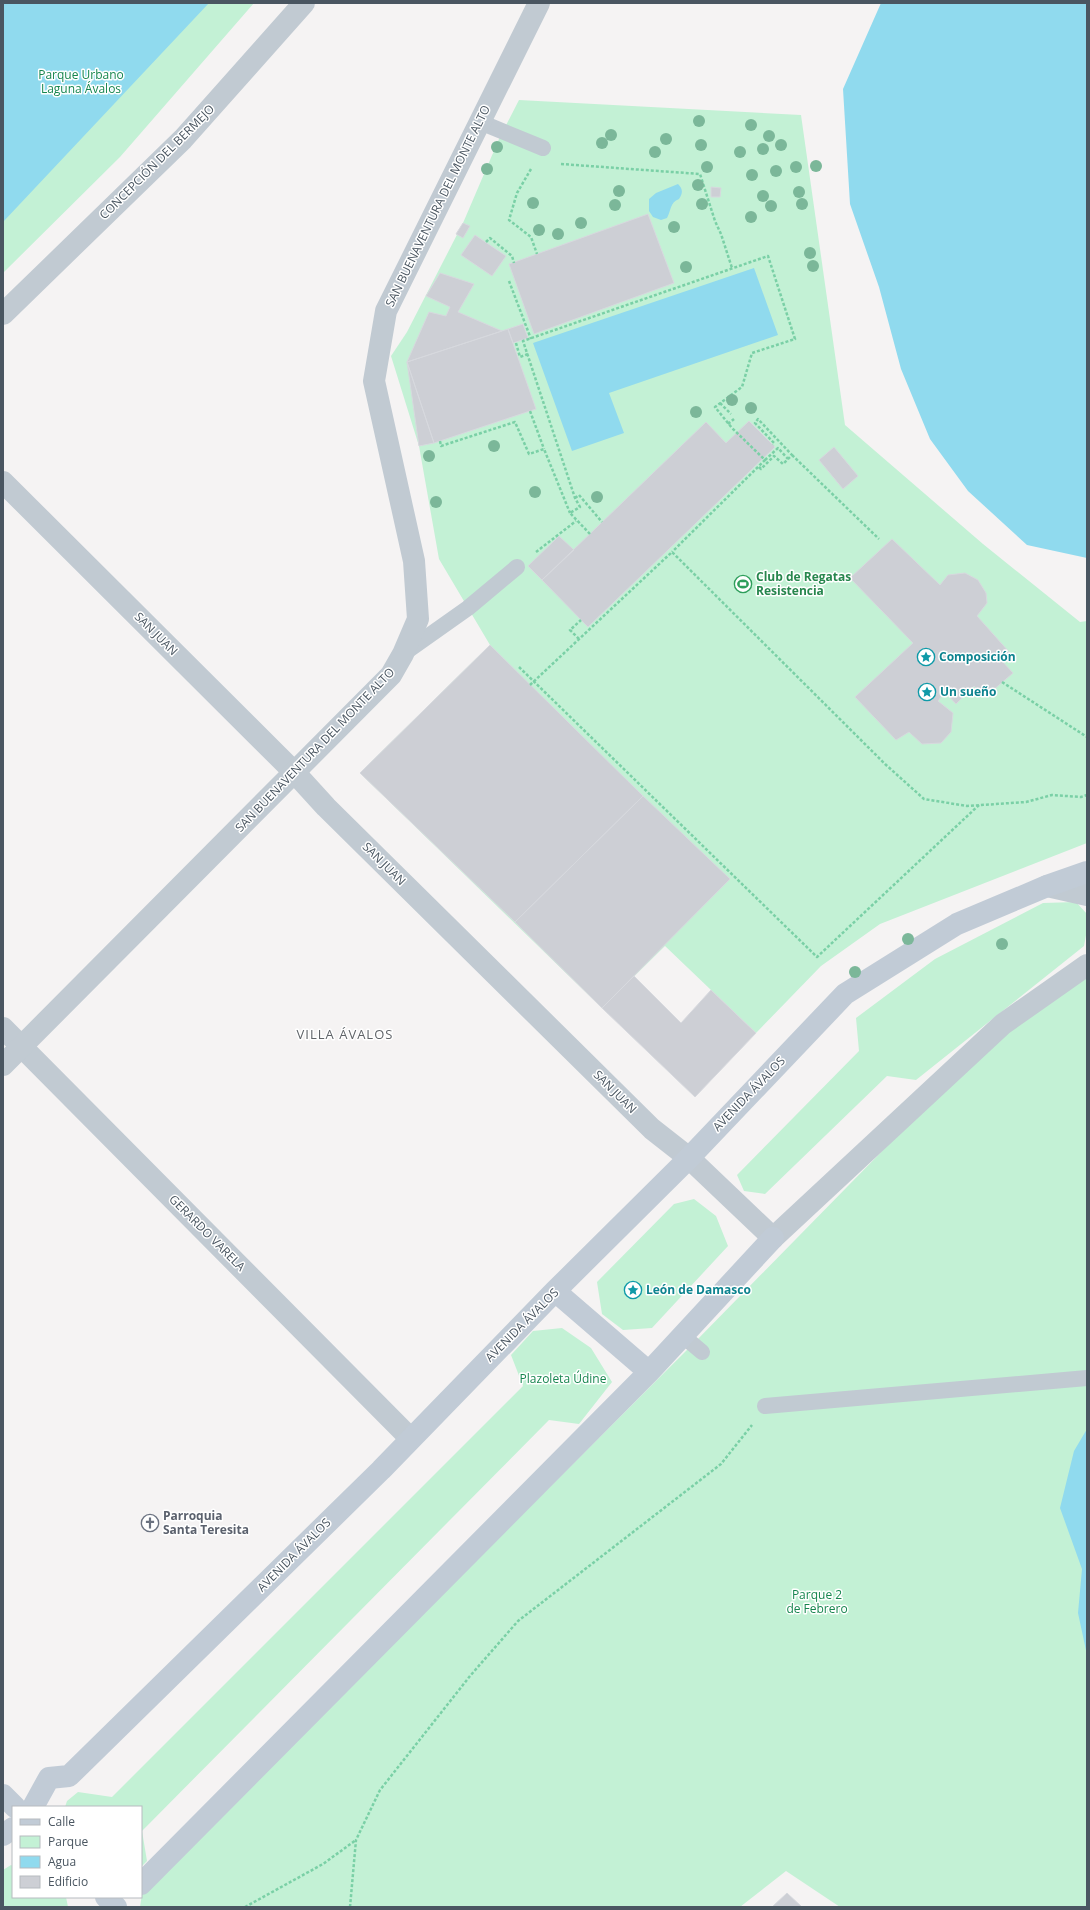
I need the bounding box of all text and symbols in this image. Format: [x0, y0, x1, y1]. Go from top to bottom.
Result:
park label: Parque Urbano Laguna Ávalos [38, 66, 124, 97]
street label: CONCEPCIÓN DEL BERMEJO [95, 100, 218, 223]
street label: SAN BUENAVENTURA DEL MONTE ALTO [381, 102, 494, 310]
place label: Club de Regatas Resistencia [756, 568, 851, 599]
sports icon: Club de Regatas Resistencia [733, 574, 753, 594]
street label: SAN JUAN [131, 608, 182, 659]
place icon: Composición [916, 647, 936, 667]
place label: Composición [939, 648, 1016, 665]
street label: SAN BUENAVENTURA DEL MONTE ALTO [231, 664, 398, 836]
place icon: Un sueño [917, 682, 937, 702]
place label: Un sueño [940, 683, 996, 700]
street label: SAN JUAN [359, 838, 410, 889]
district label: VILLA ÁVALOS [297, 1025, 393, 1043]
street label: AVENIDA ÁVALOS [709, 1053, 789, 1135]
street label: SAN JUAN [590, 1066, 641, 1117]
street label: GERARDO VARELA [165, 1191, 250, 1275]
place icon: León de Damasco [623, 1280, 643, 1300]
place label: León de Damasco [646, 1281, 751, 1298]
street label: AVENIDA ÁVALOS [481, 1284, 562, 1365]
park label: Plazoleta Údine [520, 1370, 607, 1387]
place label: Parroquia Santa Teresita [163, 1507, 249, 1538]
church icon: Parroquia Santa Teresita [140, 1513, 160, 1533]
street label: AVENIDA ÁVALOS [253, 1514, 334, 1595]
park label: Parque 2 de Febrero [786, 1586, 848, 1617]
legend [12, 1806, 142, 1898]
text: Calle [48, 1813, 75, 1830]
text: Parque [48, 1833, 88, 1850]
text: Agua [48, 1853, 76, 1870]
text: Edificio [48, 1873, 88, 1890]

